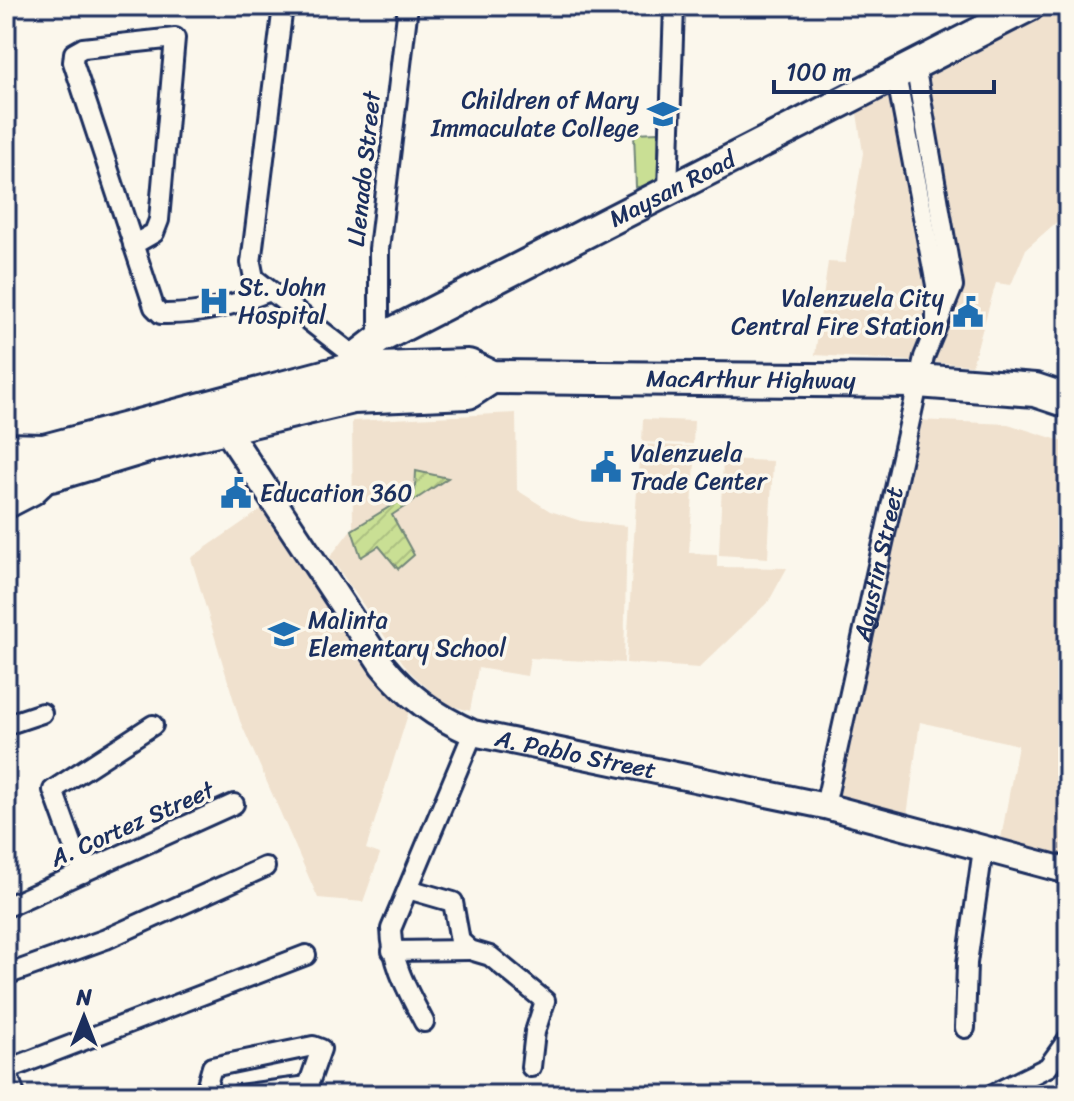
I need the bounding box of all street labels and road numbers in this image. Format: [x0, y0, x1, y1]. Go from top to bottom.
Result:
street label: Llenado Street [335, 88, 393, 249]
street label: Maysan Road [601, 138, 745, 239]
street label: MacArthur Highway [646, 357, 857, 401]
street label: Agustin Street [841, 483, 916, 646]
street label: A. Pablo Street [490, 717, 660, 791]
street label: A. Cortez Street [42, 769, 222, 879]

